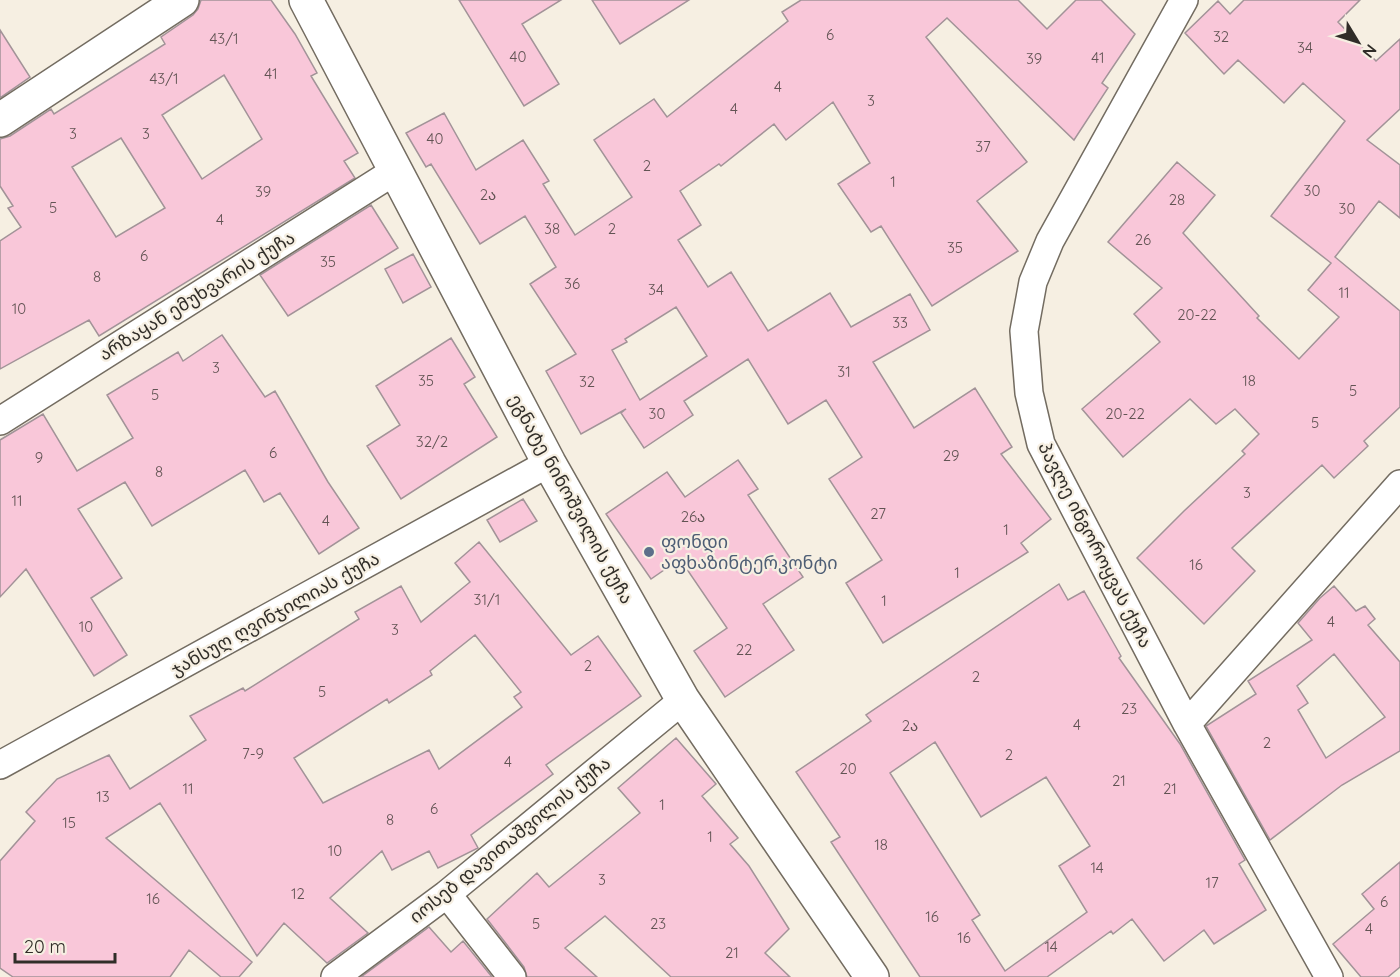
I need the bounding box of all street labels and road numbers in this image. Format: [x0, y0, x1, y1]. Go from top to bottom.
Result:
street label: არზაყან ემუხვარის ქუჩა [94, 226, 299, 365]
street label: ეგნატე ნინოშვილის ქუჩა [504, 390, 639, 608]
street label: პავლე ინგოროყვას ქუჩა [1033, 438, 1158, 652]
street label: ჯანსუღ ღვინჯილიას ქუჩა [166, 546, 383, 681]
street label: იოსებ დავითაშვილის ქუჩა [404, 751, 615, 928]

